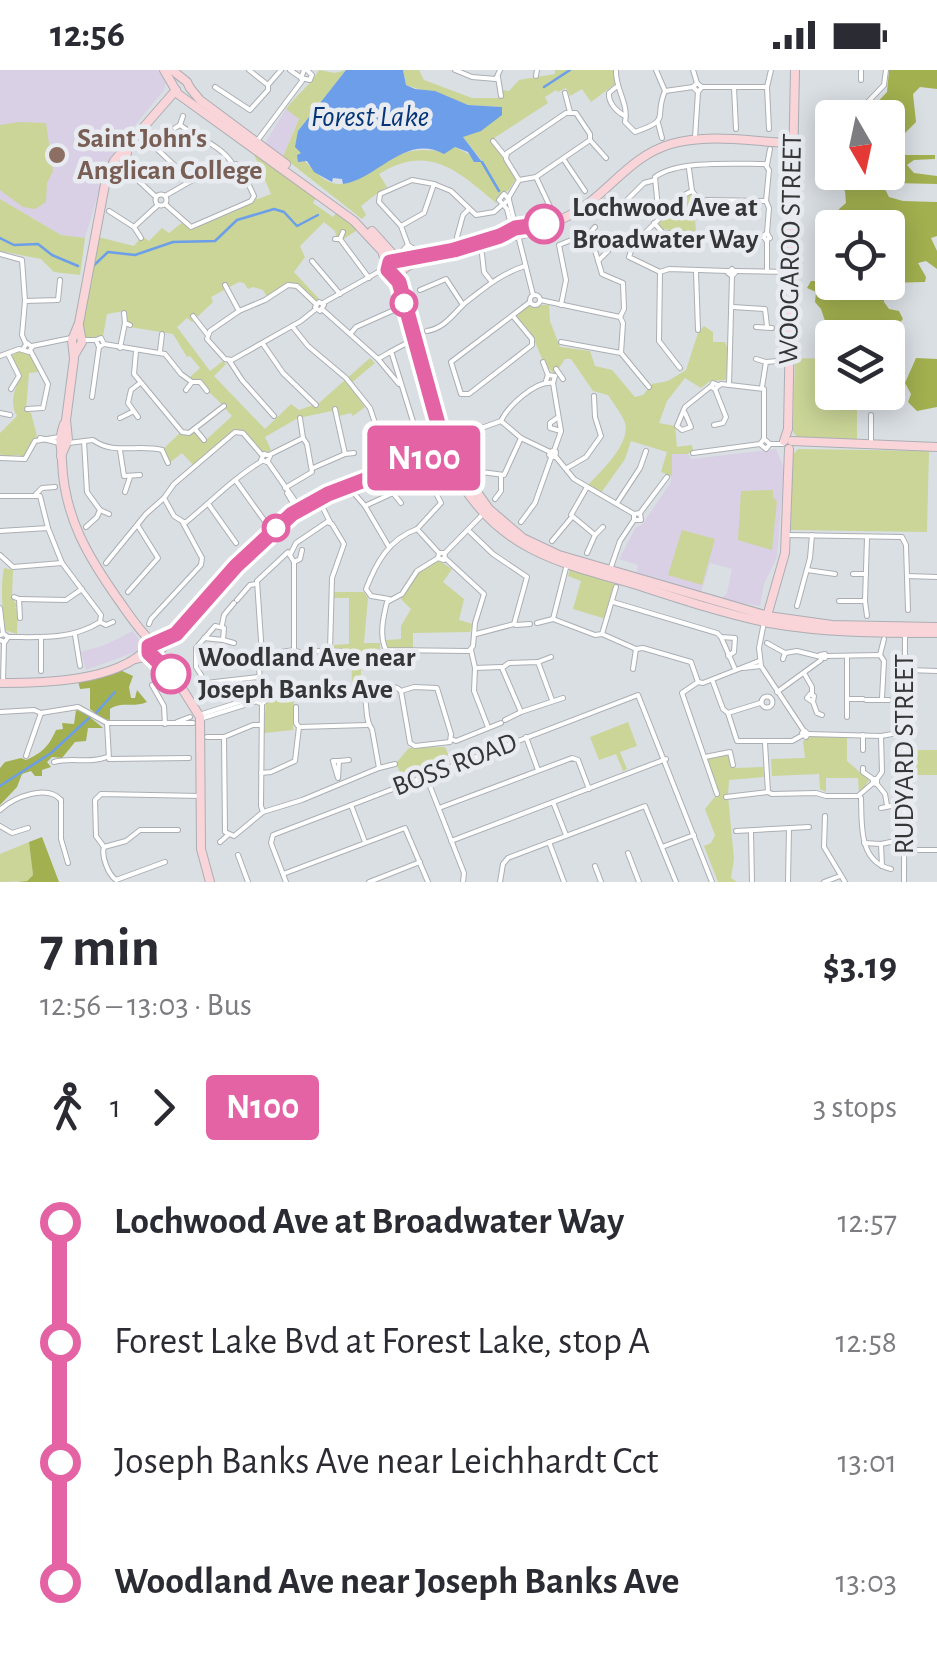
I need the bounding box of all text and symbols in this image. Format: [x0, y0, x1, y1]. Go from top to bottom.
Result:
text: 12:56 [50, 16, 125, 54]
north arrow [815, 100, 905, 190]
map controls [815, 100, 905, 410]
water label: Forest Lake [311, 102, 429, 132]
place label: Saint John's Anglican College [77, 125, 263, 185]
street label: WOOGAROO STREET [775, 133, 807, 365]
marker: Saint John's Anglican College [46, 144, 68, 166]
place label: Lochwood Ave at Broadwater Way [572, 194, 759, 254]
marker: Lochwood Ave at Broadwater Way [525, 205, 563, 243]
button: locate [815, 210, 905, 300]
unlabelled marker [391, 290, 417, 316]
button: layers [815, 320, 905, 410]
line badge: N100 [354, 426, 494, 490]
text: N100 [387, 441, 461, 476]
unlabelled marker [263, 515, 289, 541]
place label: Woodland Ave near Joseph Banks Ave [198, 644, 416, 704]
street label: RUDYARD STREET [891, 654, 919, 854]
marker: Woodland Ave near Joseph Banks Ave [152, 655, 190, 693]
street label: BOSS ROAD [389, 728, 521, 802]
text: 7 min [40, 921, 160, 976]
text: $3.19 [823, 948, 897, 986]
text: 12:56 – 13:03 · Bus [40, 989, 252, 1021]
icon: walk [40, 1080, 95, 1135]
icon: forward [136, 1080, 191, 1135]
text: N100 [226, 1090, 299, 1125]
text: 1 [110, 1091, 121, 1123]
text: 3 stops [813, 1091, 897, 1123]
text: Lochwood Ave at Broadwater Way [114, 1203, 624, 1241]
text: 12:57 [837, 1206, 897, 1238]
text: Forest Lake Bvd at Forest Lake, stop A [114, 1323, 650, 1361]
text: 12:58 [836, 1326, 897, 1358]
text: Joseph Banks Ave near Leichhardt Cct [114, 1443, 658, 1481]
text: 13:01 [838, 1446, 897, 1478]
text: Woodland Ave near Joseph Banks Ave [114, 1563, 680, 1601]
text: 13:03 [835, 1566, 897, 1598]

